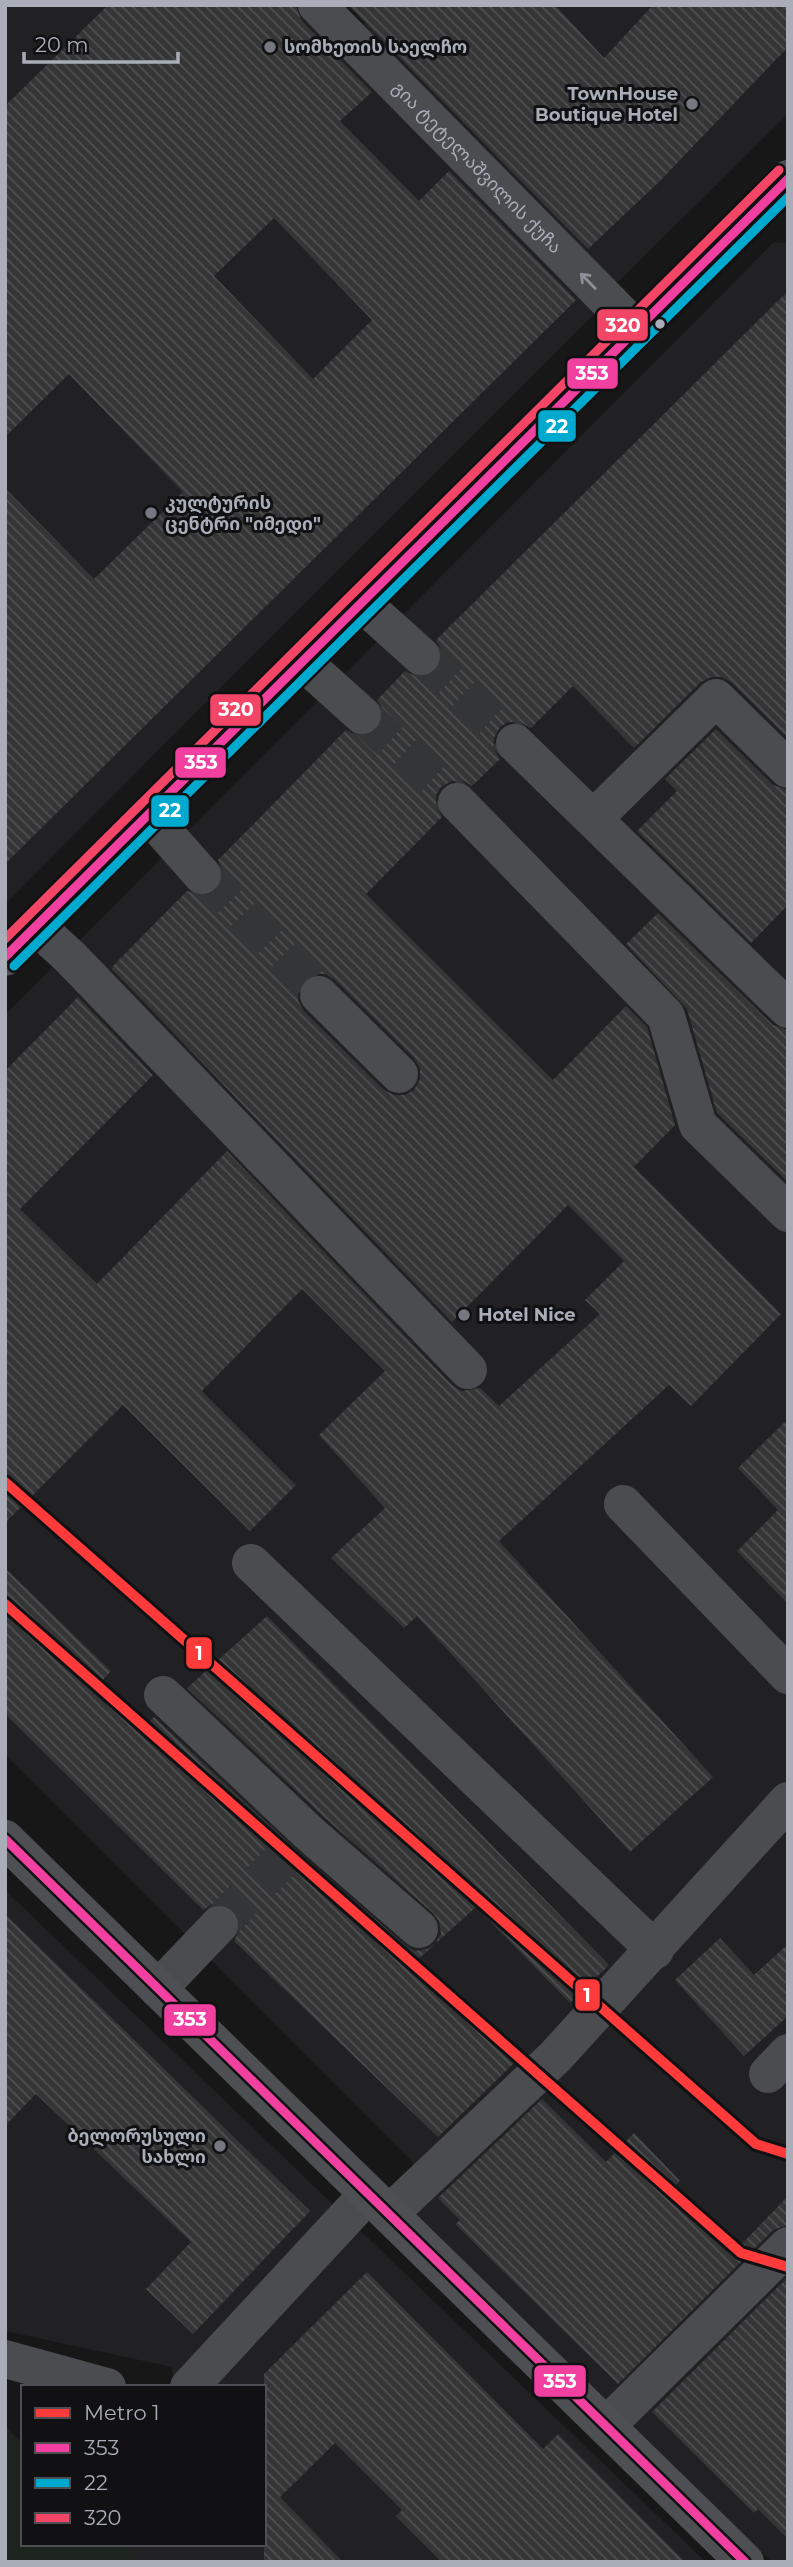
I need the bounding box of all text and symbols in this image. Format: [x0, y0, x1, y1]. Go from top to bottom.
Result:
scale bar [24, 21, 178, 65]
text: 20 m [35, 32, 89, 57]
place label: სომხეთის საელჩო [284, 36, 467, 58]
marker: სომხეთის საელჩო [262, 39, 278, 55]
street label: გია ტეტელაშვილის ქუჩა [388, 77, 566, 258]
place label: TownHouse Boutique Hotel [535, 83, 678, 126]
marker: TownHouse Boutique Hotel [684, 96, 700, 112]
one-way arrow [580, 273, 597, 290]
line badge: 320 [596, 308, 649, 342]
text: 320 [604, 314, 641, 337]
unlabelled marker [653, 317, 667, 331]
line badge: 353 [566, 357, 619, 390]
text: 353 [574, 362, 609, 385]
line badge: 22 [537, 409, 577, 443]
text: 22 [546, 415, 568, 438]
place label: კულტურის ცენტრი "იმედი" [165, 492, 321, 535]
marker: კულტურის ცენტრი "იმედი" [143, 505, 159, 521]
line badge: 320 [209, 693, 262, 727]
text: 320 [217, 698, 254, 721]
line badge: 353 [174, 746, 227, 779]
text: 353 [183, 751, 218, 774]
line badge: 22 [150, 794, 190, 828]
text: 22 [159, 799, 181, 822]
place label: Hotel Nice [478, 1304, 576, 1326]
marker: Hotel Nice [456, 1307, 472, 1323]
line badge: 1 [185, 1636, 213, 1670]
text: 1 [195, 1642, 203, 1665]
line badge: 1 [574, 1978, 601, 2012]
text: 1 [583, 1984, 591, 2007]
line badge: 353 [163, 2003, 217, 2037]
text: 353 [172, 2008, 207, 2031]
place label: ბელორუსული სახლი [68, 2125, 206, 2168]
marker: ბელორუსული სახლი [212, 2138, 228, 2154]
line badge: 353 [533, 2364, 587, 2398]
text: 353 [542, 2370, 577, 2393]
legend [21, 2385, 266, 2546]
text: Metro 1 [84, 2400, 160, 2425]
text: 353 [84, 2435, 119, 2460]
text: 22 [84, 2470, 108, 2495]
text: 320 [84, 2505, 122, 2530]

